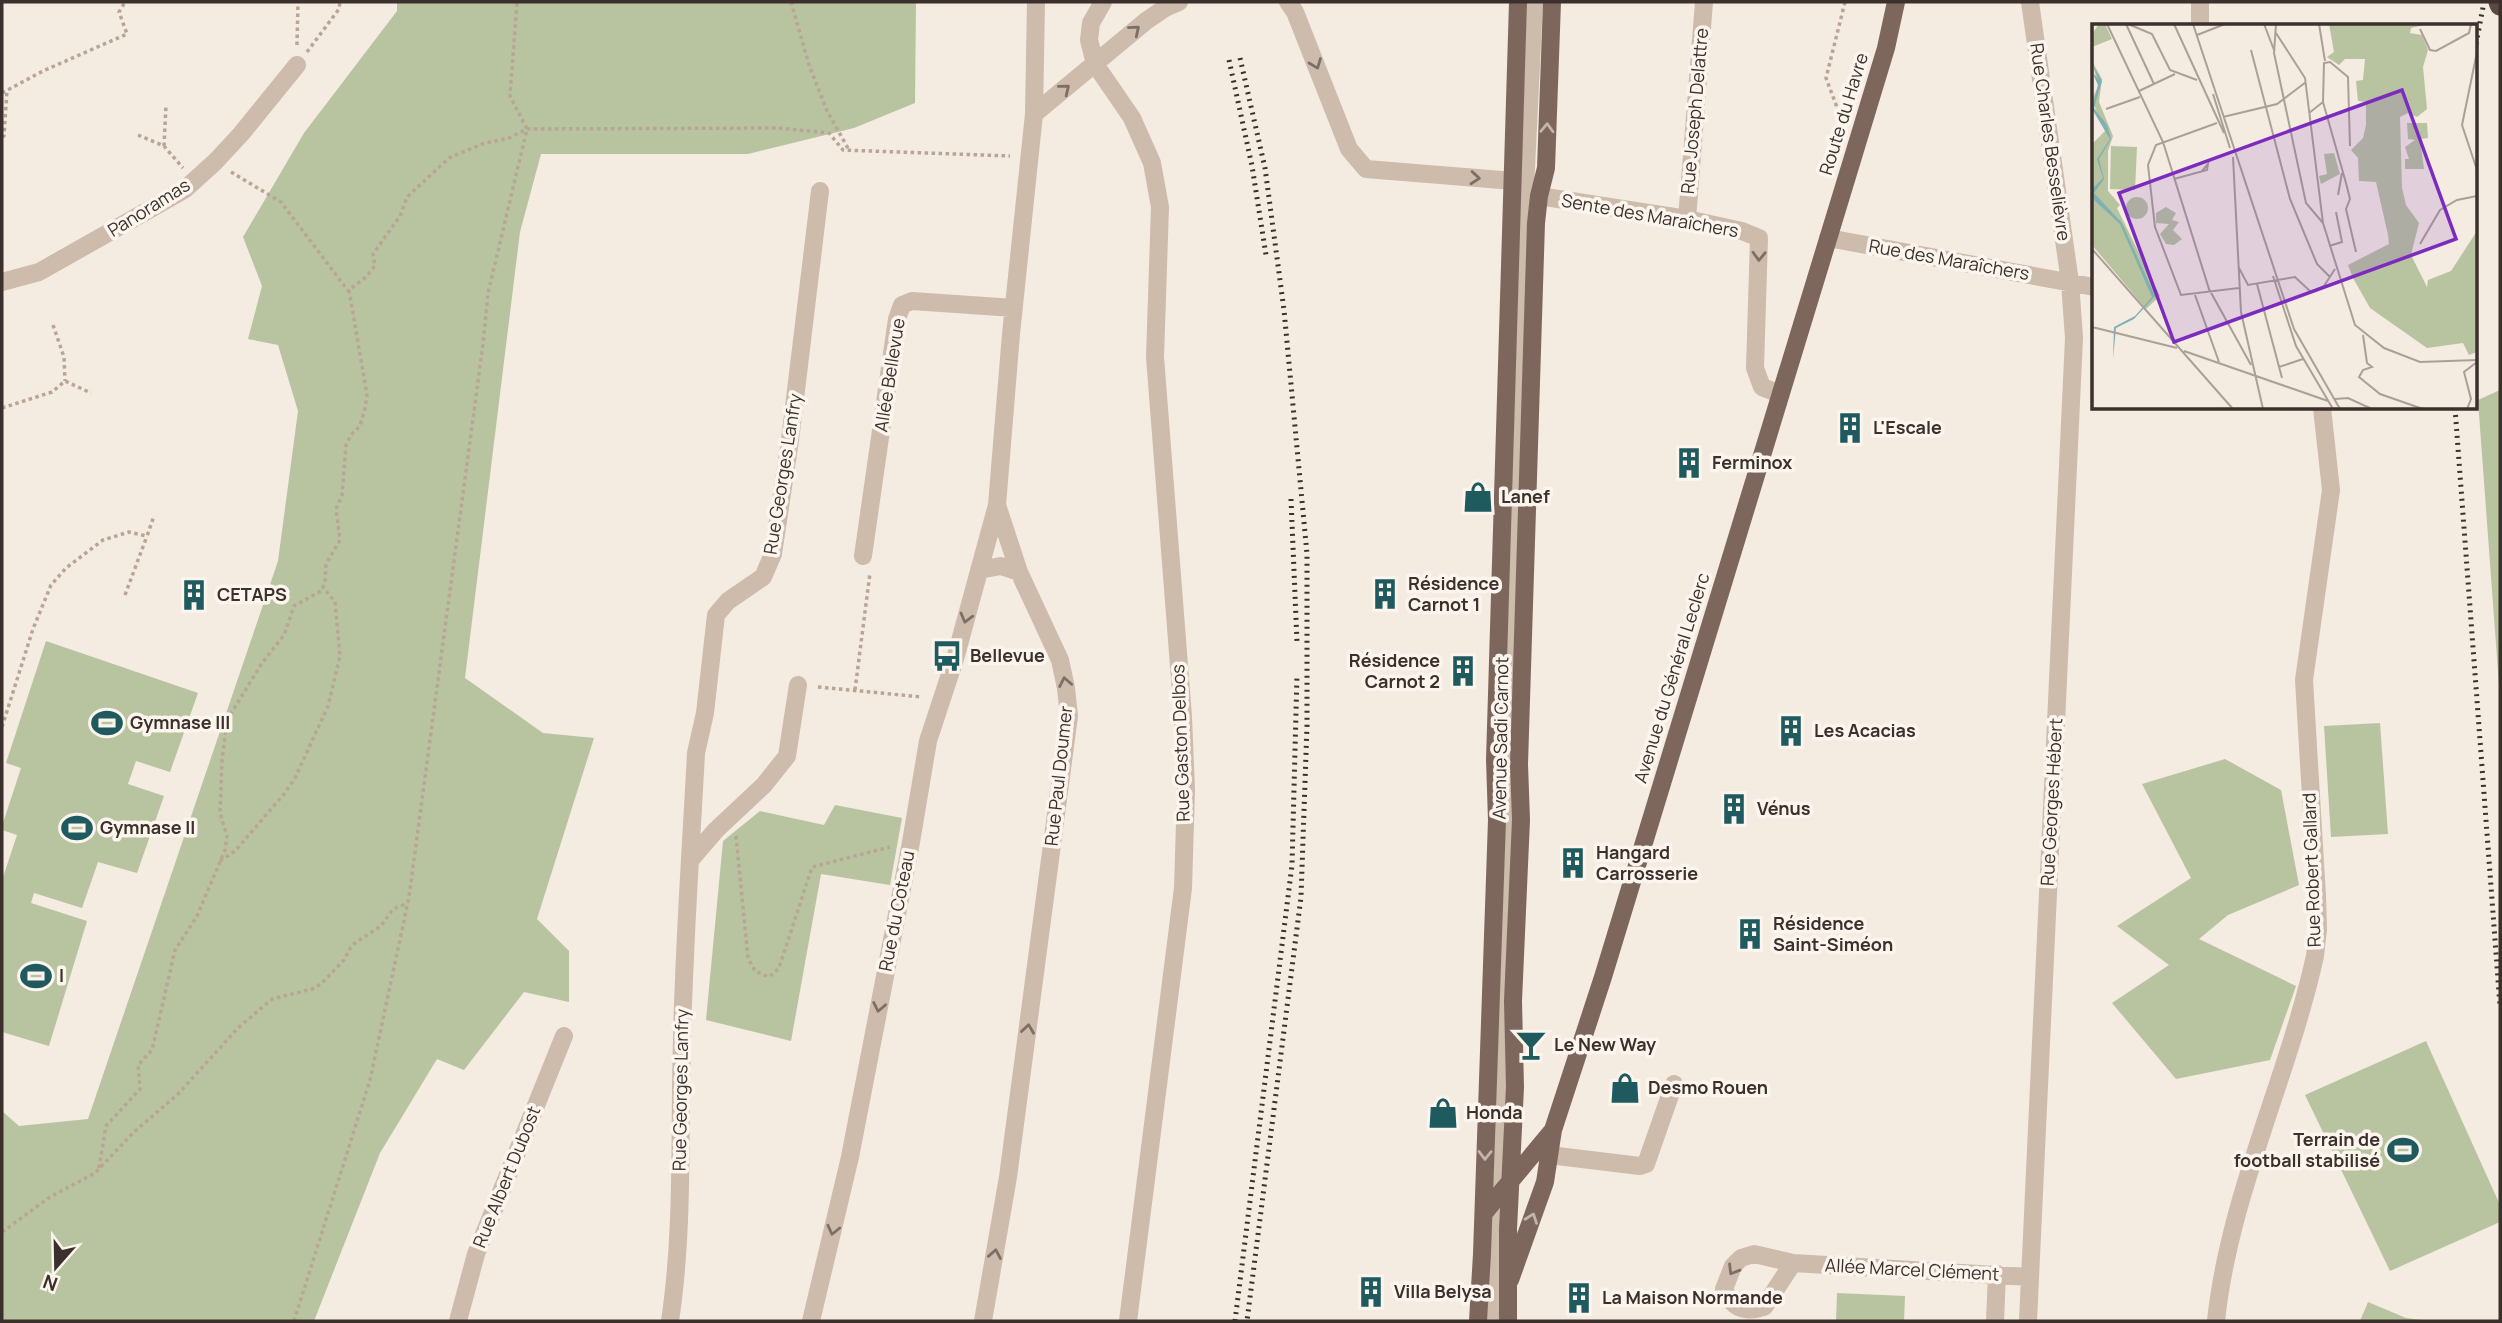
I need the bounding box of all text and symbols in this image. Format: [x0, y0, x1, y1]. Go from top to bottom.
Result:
inset map [2092, 24, 2478, 410]
one-way arrow [1127, 26, 1140, 38]
street label: Rue Joseph Delattre [1675, 27, 1713, 195]
street label: Rue Charles Besselièvre [2025, 41, 2077, 242]
street label: Route du Havre [1813, 50, 1873, 178]
one-way arrow [1307, 57, 1321, 69]
one-way arrow [1056, 85, 1069, 97]
one-way arrow [1540, 123, 1555, 134]
one-way arrow [1470, 170, 1481, 185]
street label: Panoramas [103, 172, 194, 242]
street label: Sente des Maraîchers [1560, 188, 1741, 242]
street label: Rue des Maraîchers [1867, 233, 2031, 285]
one-way arrow [1751, 250, 1766, 261]
street label: Allée Bellevue [868, 316, 910, 433]
street label: Rue Georges Lanfry [757, 391, 807, 556]
building icon: L'Escale [1833, 411, 1867, 445]
place label: L'Escale [1873, 415, 1942, 439]
building icon: Ferminox [1672, 446, 1706, 480]
place label: Ferminox [1712, 450, 1792, 474]
shop icon: Lanef [1461, 480, 1495, 514]
place label: Lanef [1501, 484, 1550, 508]
street label: Avenue du Général Leclerc [1628, 570, 1714, 786]
place label: Résidence Carnot 1 [1408, 571, 1499, 616]
building icon: Résidence Carnot 1 [1368, 577, 1402, 611]
building icon: CETAPS [177, 578, 211, 612]
place label: CETAPS [217, 582, 287, 606]
one-way arrow [960, 612, 974, 624]
bus stop icon: Bellevue [930, 639, 964, 673]
place label: Bellevue [970, 643, 1045, 667]
place label: Résidence Carnot 2 [1349, 648, 1440, 693]
building icon: Résidence Carnot 2 [1446, 654, 1480, 688]
street label: Avenue Sadi Carnot [1487, 656, 1513, 820]
street label: Rue Gaston Delbos [1165, 664, 1195, 822]
one-way arrow [1058, 676, 1073, 688]
street label: Rue Paul Doumer [1039, 704, 1077, 847]
sports icon: Gymnase III [90, 706, 124, 740]
place label: Gymnase III [130, 710, 230, 734]
building icon: Les Acacias [1774, 714, 1808, 748]
street label: Rue Georges Hébert [2035, 717, 2067, 887]
place label: Les Acacias [1814, 718, 1916, 742]
building icon: Vénus [1717, 792, 1751, 826]
street label: Rue Robert Gallard [2296, 792, 2326, 948]
place label: Vénus [1757, 796, 1811, 820]
sports icon: Gymnase II [60, 811, 94, 845]
place label: Gymnase II [100, 815, 195, 839]
place label: Hangard Carrosserie [1596, 840, 1698, 885]
building icon: Hangard Carrosserie [1556, 846, 1590, 880]
street label: Rue du Coteau [873, 848, 919, 973]
place label: Résidence Saint-Siméon [1773, 911, 1893, 956]
building icon: Résidence Saint-Siméon [1733, 917, 1767, 951]
sports icon: I [19, 959, 53, 993]
place label: I [59, 963, 64, 987]
one-way arrow [872, 1001, 887, 1013]
street label: Rue Georges Lanfry [667, 1008, 693, 1171]
one-way arrow [1020, 1023, 1035, 1035]
bar icon: Le New Way [1514, 1028, 1548, 1062]
place label: Le New Way [1554, 1032, 1656, 1056]
shop icon: Desmo Rouen [1608, 1071, 1642, 1105]
place label: Desmo Rouen [1648, 1075, 1768, 1099]
shop icon: Honda [1426, 1096, 1460, 1130]
place label: Honda [1466, 1100, 1523, 1124]
street label: Rue Albert Dubost [467, 1102, 545, 1251]
place label: Terrain de football stabilisé [2234, 1127, 2380, 1172]
sports icon: Terrain de football stabilisé [2386, 1133, 2420, 1167]
one-way arrow [1477, 1151, 1493, 1161]
one-way arrow [1524, 1213, 1538, 1225]
one-way arrow [827, 1224, 841, 1236]
north arrow [21, 1232, 91, 1302]
one-way arrow [987, 1248, 1002, 1260]
street label: Allée Marcel Clément [1824, 1252, 2000, 1286]
one-way arrow [1728, 1262, 1741, 1275]
text: N [39, 1268, 61, 1298]
building icon: Villa Belysa [1354, 1275, 1388, 1309]
place label: Villa Belysa [1394, 1279, 1492, 1303]
building icon: La Maison Normande [1562, 1281, 1596, 1315]
place label: La Maison Normande [1602, 1285, 1783, 1309]

